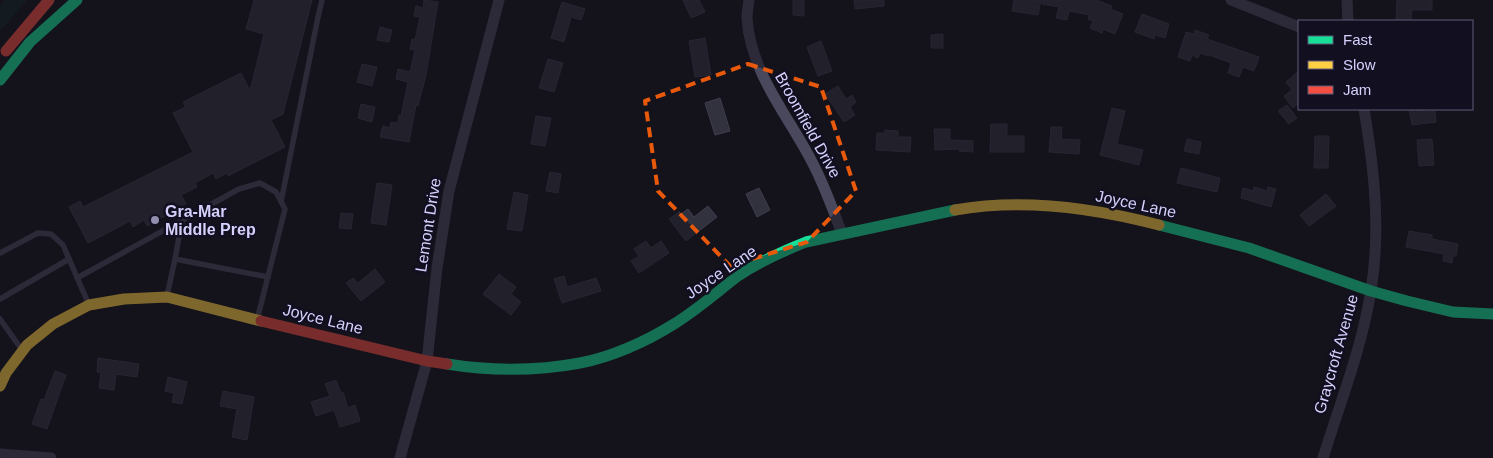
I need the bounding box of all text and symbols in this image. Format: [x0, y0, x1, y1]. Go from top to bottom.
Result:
legend [1298, 20, 1473, 110]
text: Fast [1343, 31, 1373, 48]
text: Slow [1343, 56, 1376, 73]
street label: Broomfield Drive [772, 69, 844, 181]
text: Jam [1343, 81, 1371, 98]
street label: Lemont Drive [412, 177, 444, 273]
street label: Joyce Lane [1094, 187, 1178, 221]
place label: Gra-Mar Middle Prep [165, 203, 256, 238]
marker: Gra-Mar Middle Prep [149, 214, 161, 226]
street label: Joyce Lane [682, 242, 760, 302]
street label: Graycroft Avenue [1311, 292, 1361, 416]
street label: Joyce Lane [281, 301, 365, 337]

